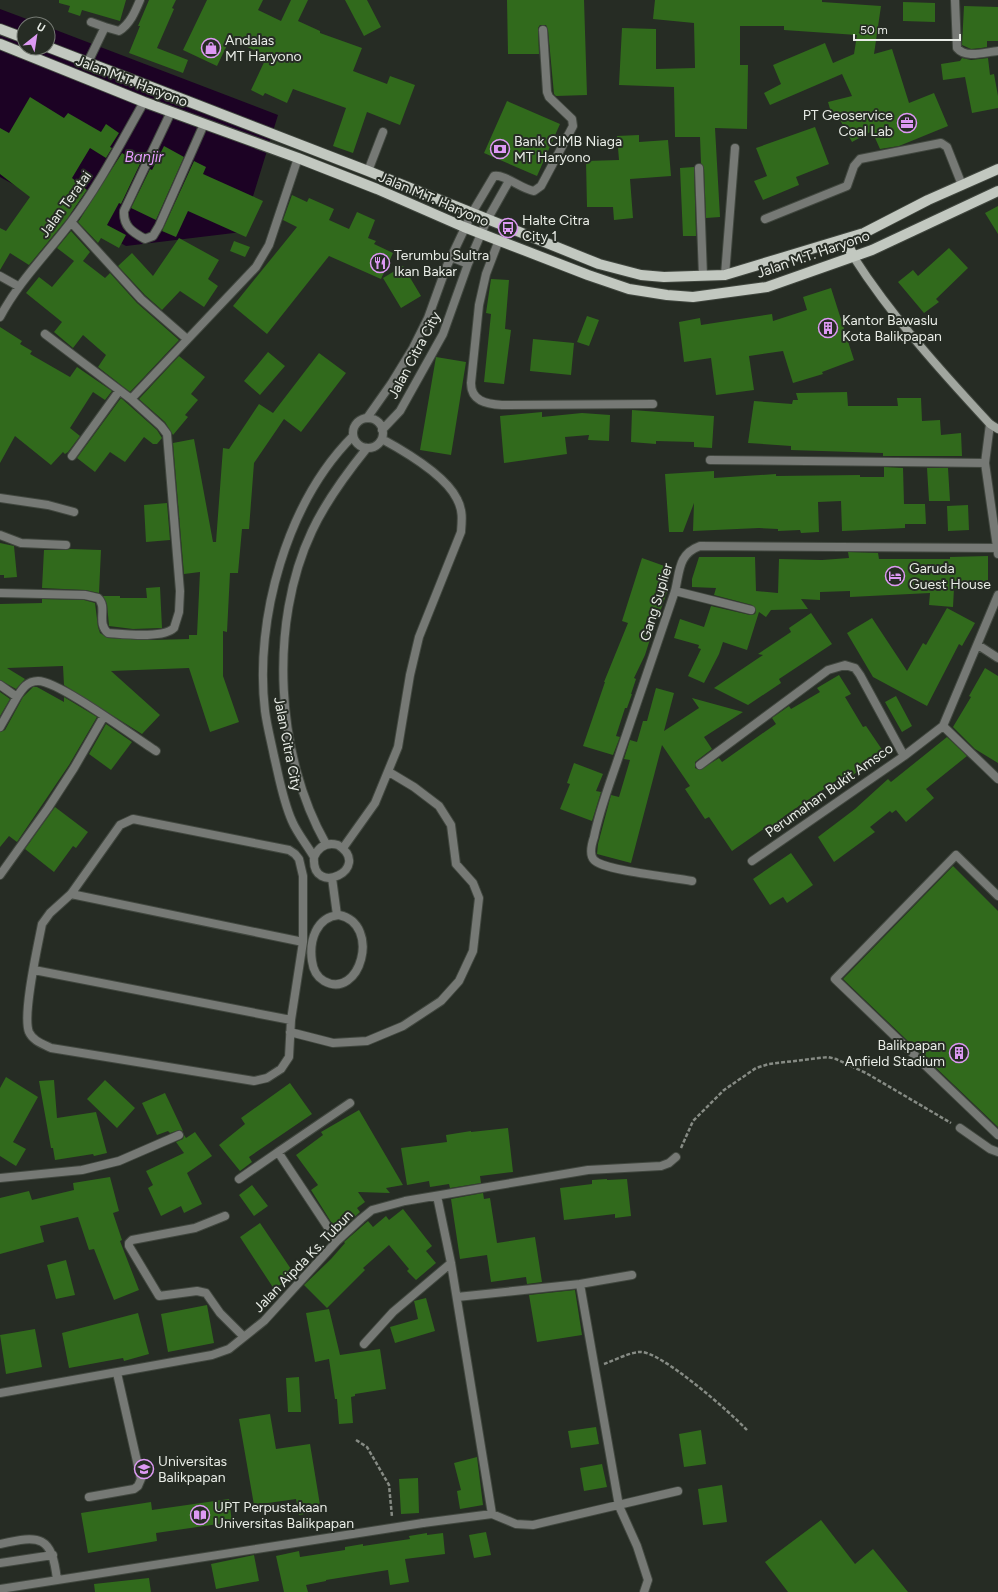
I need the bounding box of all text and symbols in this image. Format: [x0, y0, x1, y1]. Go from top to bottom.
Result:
north arrow [16, 16, 56, 56]
scale bar [854, 16, 960, 42]
text: U [34, 20, 48, 35]
text: 50 m [860, 23, 888, 37]
place label: Andalas MT Haryono [225, 32, 302, 65]
shop icon: Andalas MT Haryono [200, 37, 222, 59]
street label: Jalan M.T. Haryono [74, 52, 190, 111]
place label: PT Geoservice Coal Lab [803, 107, 893, 140]
office icon: PT Geoservice Coal Lab [896, 112, 918, 134]
place label: Bank CIMB Niaga MT Haryono [514, 133, 622, 166]
bank icon: Bank CIMB Niaga MT Haryono [489, 138, 511, 160]
water label: Banjir [125, 148, 164, 166]
street label: Jalan Teratai [36, 168, 95, 241]
street label: Jalan M.T. Haryono [376, 169, 492, 230]
place label: Halte Citra City 1 [522, 212, 590, 245]
bus stop icon: Halte Citra City 1 [497, 217, 519, 239]
street label: Jalan M.T. Haryono [754, 227, 872, 282]
place label: Terumbu Sultra Ikan Bakar [394, 247, 489, 280]
restaurant icon: Terumbu Sultra Ikan Bakar [369, 252, 391, 274]
street label: Jalan Citra City [384, 308, 445, 402]
place label: Kantor Bawaslu Kota Balikpapan [842, 312, 942, 345]
building icon: Kantor Bawaslu Kota Balikpapan [817, 317, 839, 339]
place label: Garuda Guest House [909, 560, 991, 593]
street label: Gang Suplier [637, 561, 676, 643]
hotel icon: Garuda Guest House [884, 565, 906, 587]
street label: Jalan Citra City [270, 695, 305, 793]
street label: Perumahan Bukit Amsco [762, 740, 897, 841]
place label: Balikpapan Anfield Stadium [845, 1037, 945, 1070]
building icon: Balikpapan Anfield Stadium [948, 1042, 970, 1064]
street label: Jalan Aipda Ks. Tubun [250, 1206, 357, 1316]
place label: Universitas Balikpapan [158, 1453, 227, 1486]
school or university icon: Universitas Balikpapan [133, 1458, 155, 1480]
place label: UPT Perpustakaan Universitas Balikpapan [214, 1499, 354, 1532]
library icon: UPT Perpustakaan Universitas Balikpapan [189, 1504, 211, 1526]

